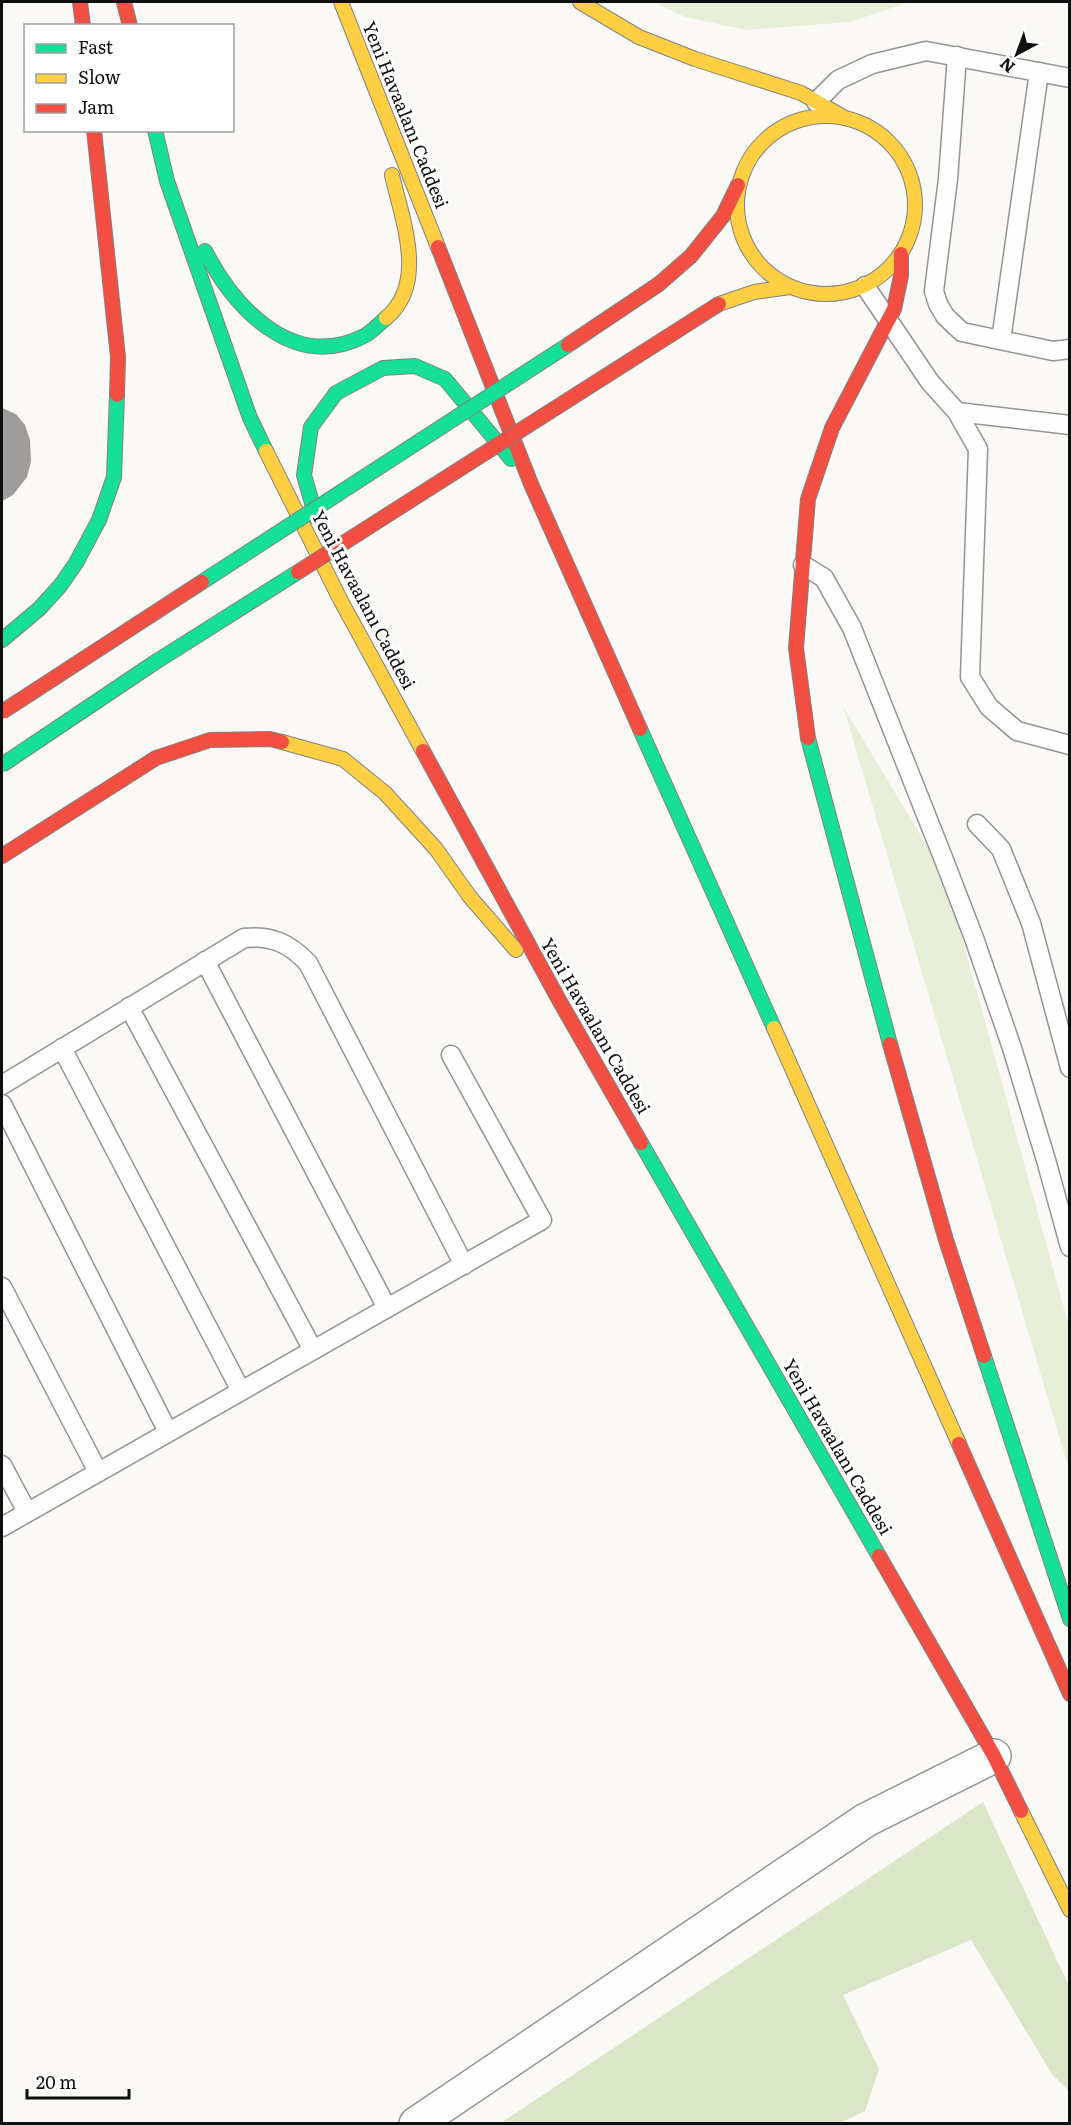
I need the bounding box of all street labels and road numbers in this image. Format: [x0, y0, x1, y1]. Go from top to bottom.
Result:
street label: Yeni Havaalanı Caddesi [357, 17, 456, 212]
street label: Yeni Havaalanı Caddesi [306, 505, 423, 694]
street label: Yeni Havaalanı Caddesi [535, 932, 658, 1118]
street label: Yeni Havaalanı Caddesi [777, 1353, 900, 1539]

